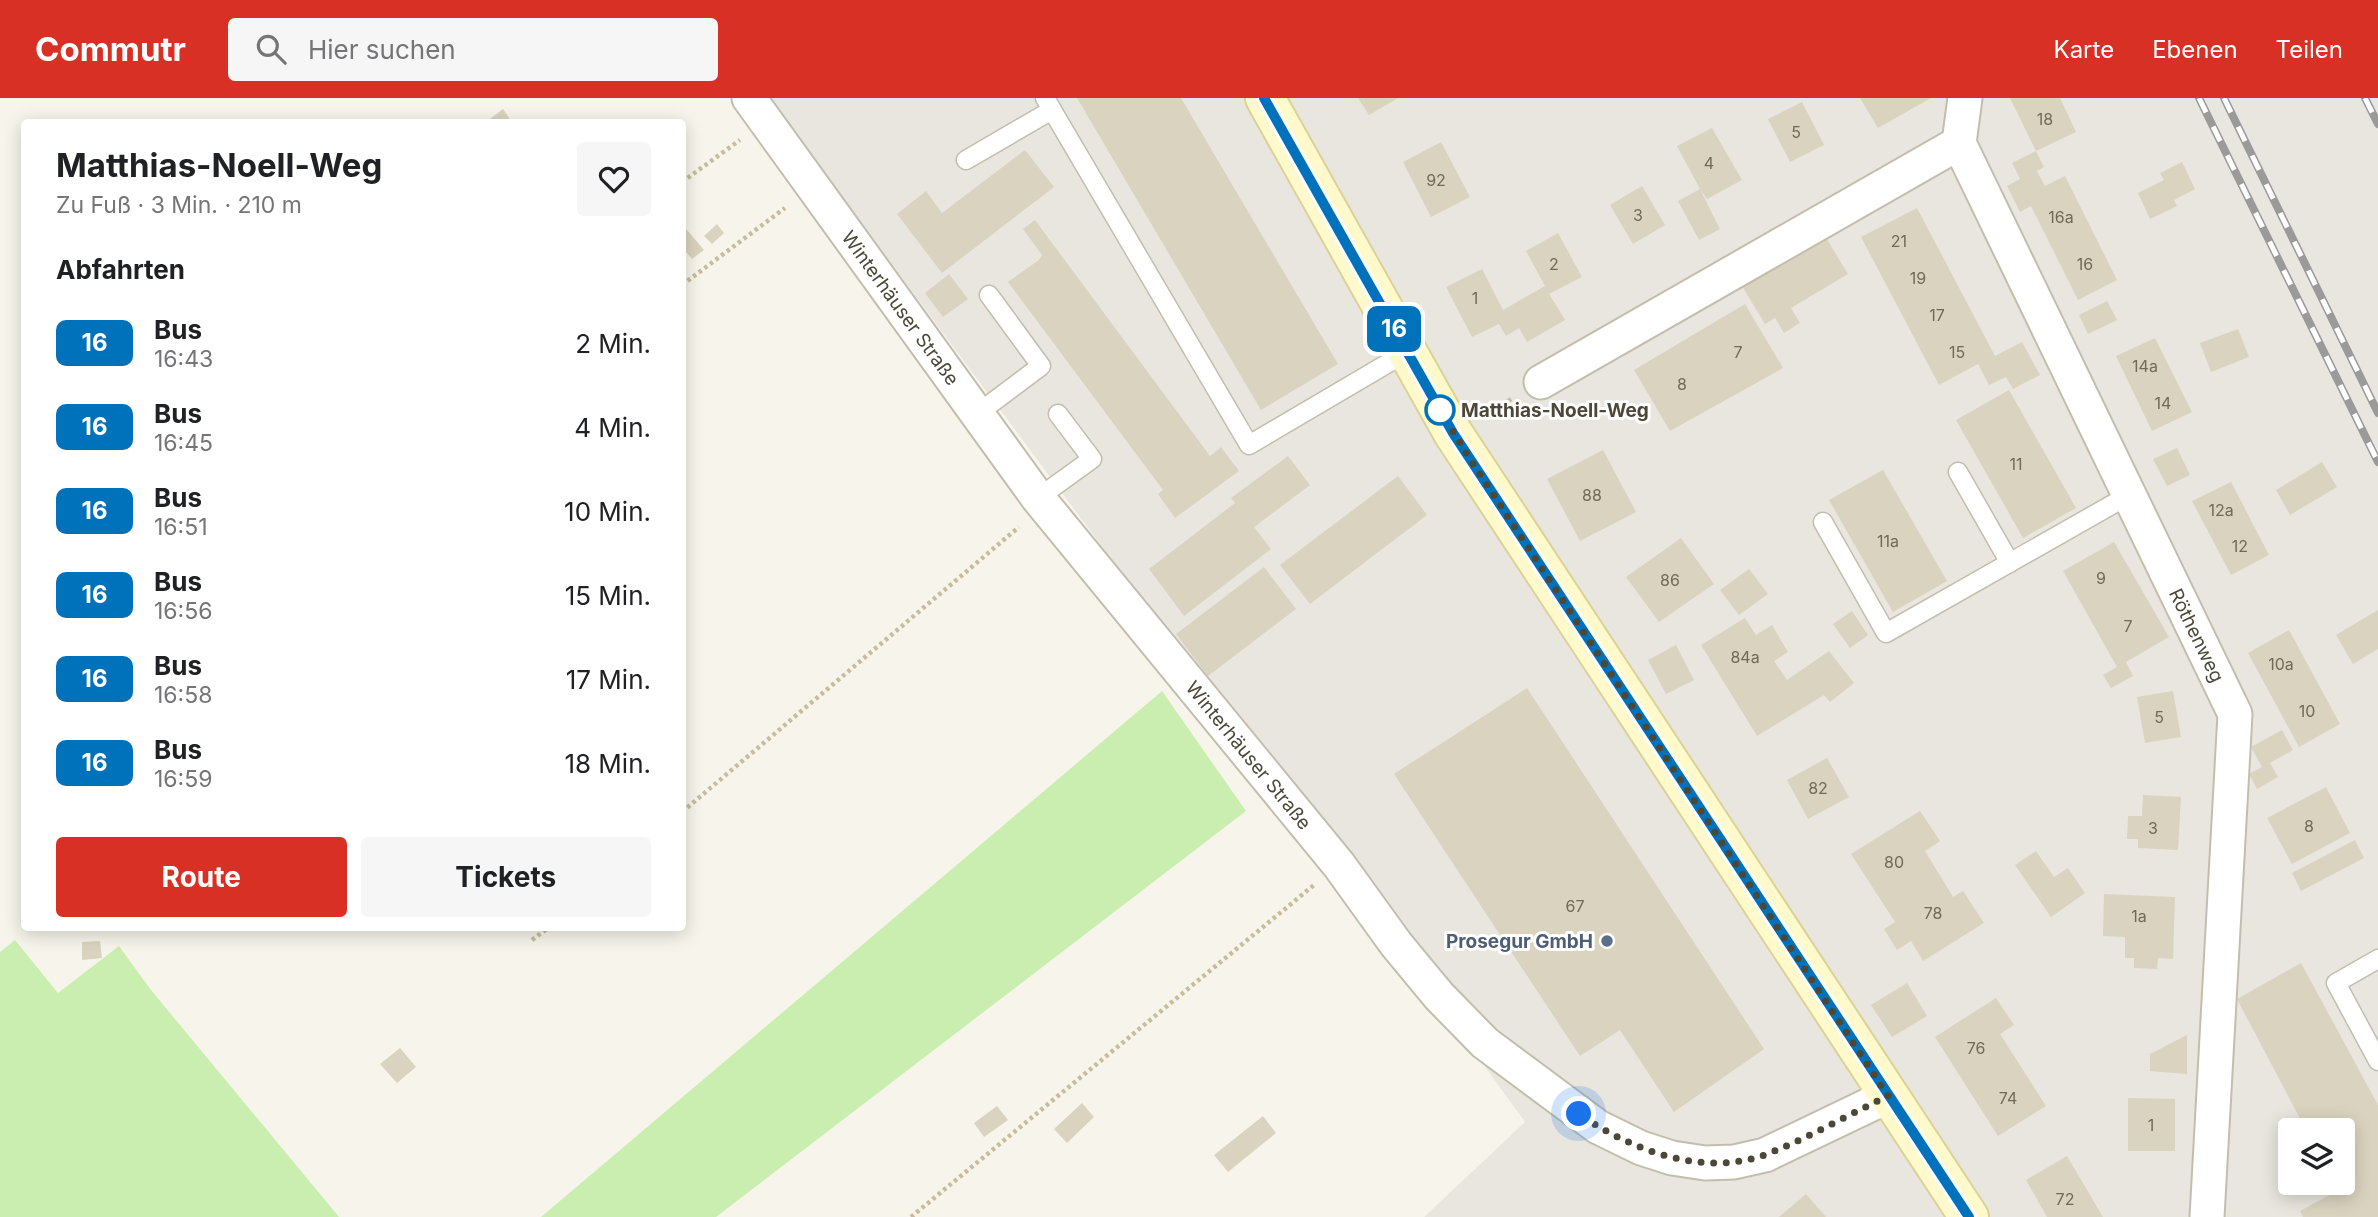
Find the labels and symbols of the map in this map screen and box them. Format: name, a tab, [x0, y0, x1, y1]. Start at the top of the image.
house number: 18	[2037, 109, 2053, 129]
house number: 5	[1791, 122, 1801, 142]
house number: 4	[1704, 153, 1714, 173]
house number: 92	[1426, 170, 1446, 190]
house number: 3	[1633, 205, 1643, 225]
house number: 16a	[2048, 207, 2074, 227]
street label: Winterhäuser Straße	[837, 226, 964, 390]
house number: 21	[1891, 231, 1907, 251]
house number: 2	[1549, 254, 1559, 274]
house number: 16	[2077, 254, 2093, 274]
house number: 19	[1910, 268, 1926, 288]
house number: 1	[1472, 288, 1478, 308]
house number: 17	[1929, 305, 1945, 325]
line badge: 16	[1362, 306, 1426, 352]
house number: 7	[1733, 342, 1743, 362]
house number: 15	[1949, 342, 1965, 362]
house number: 14a	[2132, 356, 2158, 376]
house number: 8	[1677, 374, 1687, 394]
house number: 14	[2155, 393, 2171, 413]
marker: Matthias-Noell-Weg	[1425, 395, 1455, 425]
place label: Matthias-Noell-Weg	[1461, 399, 1649, 422]
house number: 11	[2009, 454, 2023, 474]
house number: 88	[1582, 485, 1602, 505]
house number: 12a	[2208, 500, 2234, 520]
house number: 11a	[1877, 531, 1899, 551]
house number: 12	[2232, 536, 2248, 556]
house number: 9	[2096, 568, 2106, 588]
house number: 86	[1660, 570, 1680, 590]
street label: Röthenweg	[2165, 585, 2229, 686]
house number: 7	[2123, 616, 2133, 636]
house number: 84a	[1730, 647, 1760, 667]
house number: 10a	[2268, 654, 2294, 674]
street label: Winterhäuser Straße	[1181, 676, 1316, 834]
house number: 10	[2299, 701, 2315, 721]
house number: 5	[2154, 707, 2164, 727]
house number: 82	[1808, 778, 1828, 798]
house number: 8	[2304, 816, 2314, 836]
house number: 3	[2148, 818, 2158, 838]
house number: 80	[1884, 852, 1904, 872]
house number: 67	[1566, 896, 1584, 916]
house number: 78	[1924, 903, 1942, 923]
house number: 1a	[2131, 906, 2147, 926]
place label: Prosegur GmbH	[1446, 930, 1593, 953]
marker: Prosegur GmbH	[1599, 933, 1615, 949]
house number: 76	[1967, 1038, 1985, 1058]
house number: 74	[1999, 1088, 2017, 1108]
your location	[1561, 1096, 1596, 1131]
house number: 1	[2148, 1115, 2154, 1135]
house number: 72	[2056, 1189, 2074, 1209]

